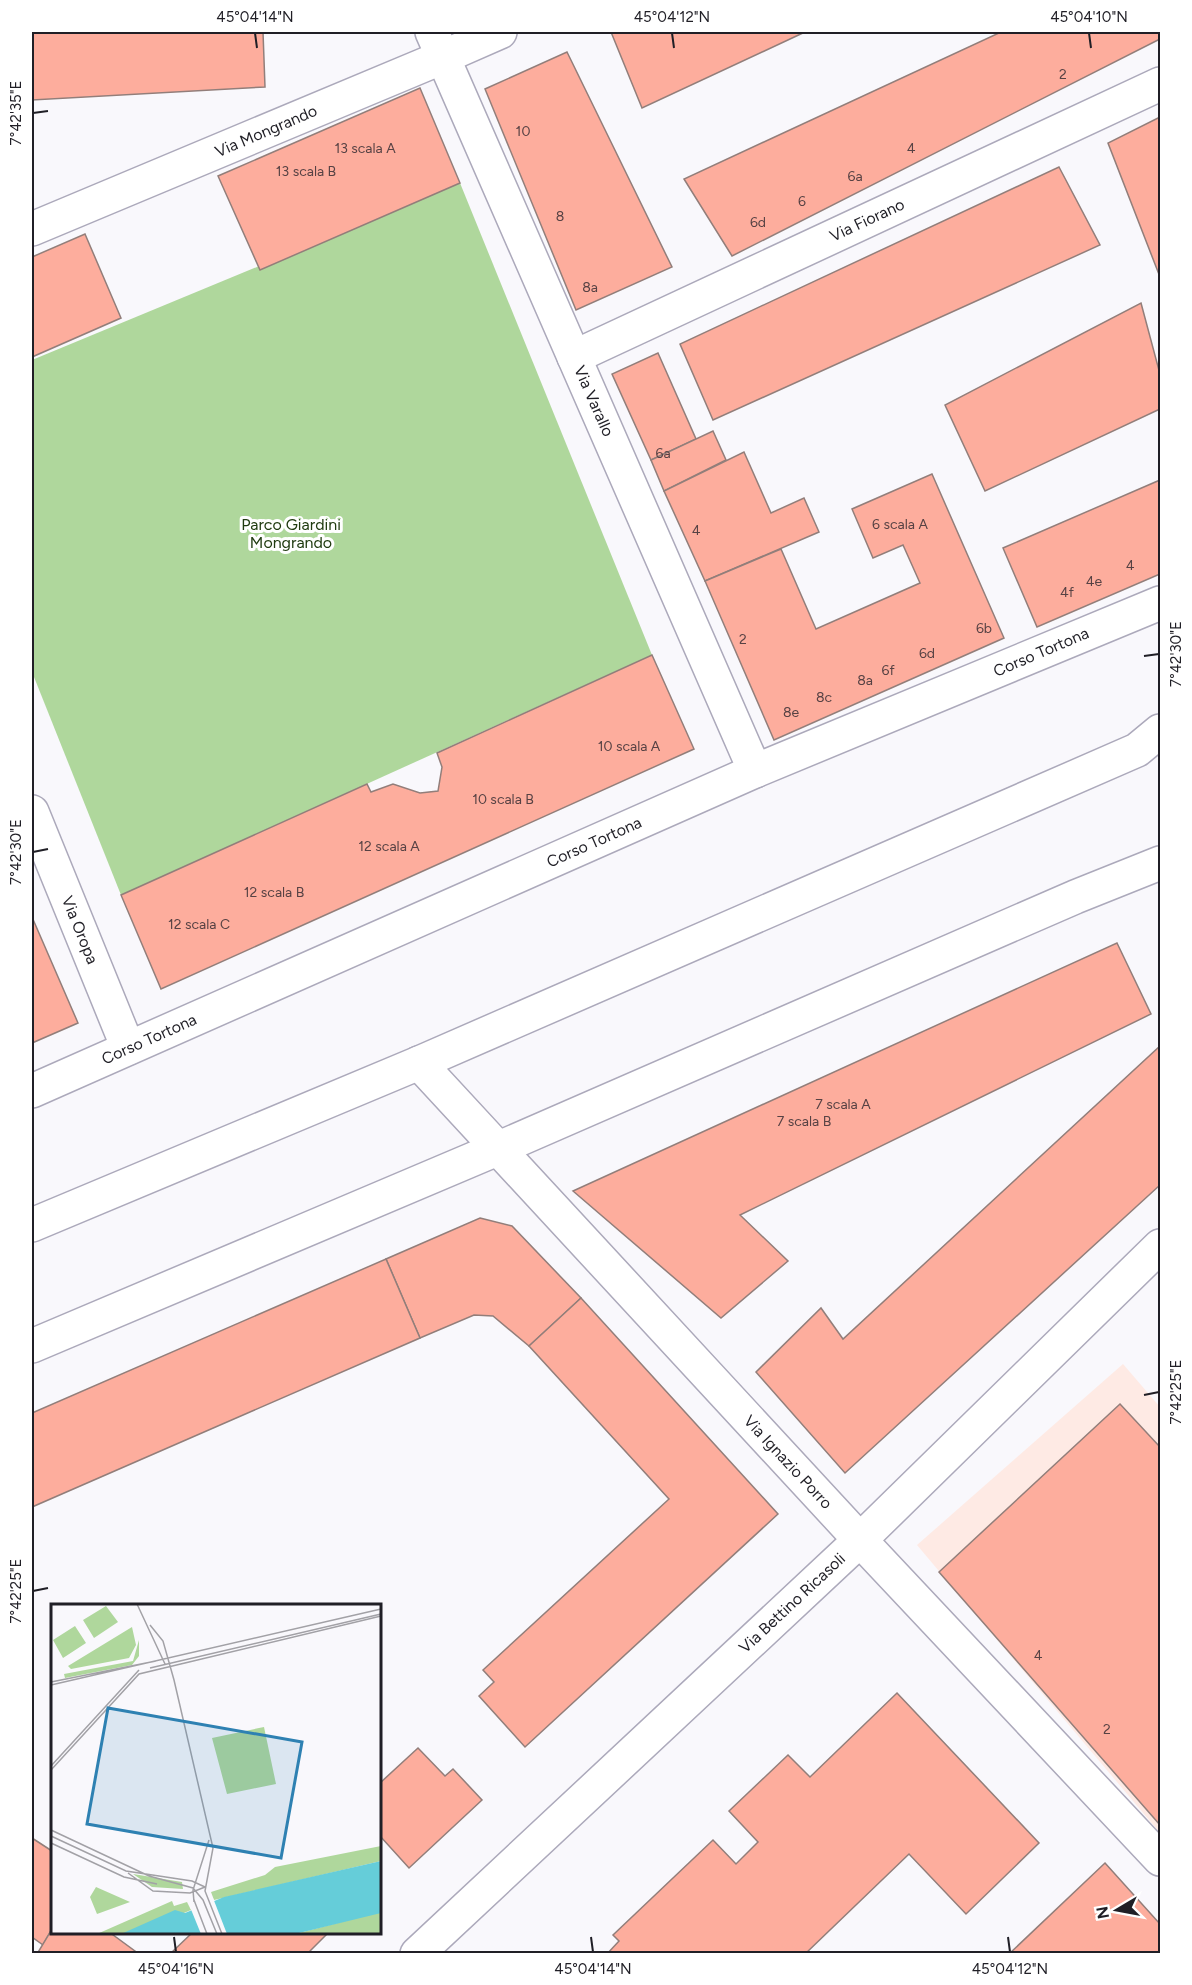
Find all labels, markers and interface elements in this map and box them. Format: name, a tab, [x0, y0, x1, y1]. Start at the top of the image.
text: 45°04'14"N	[216, 8, 294, 26]
text: 45°04'12"N	[634, 8, 710, 26]
text: 45°04'10"N	[1050, 8, 1128, 26]
house number: 2	[1059, 66, 1067, 83]
text: 7°42'35"E	[7, 81, 25, 145]
street label: Via Mongrando	[212, 101, 320, 161]
house number: 10	[516, 123, 530, 140]
house number: 13 scala A	[334, 140, 396, 157]
house number: 4	[907, 140, 916, 157]
house number: 13 scala B	[276, 163, 336, 180]
house number: 6a	[847, 168, 863, 185]
house number: 6	[798, 193, 806, 210]
street label: Via Fiorano	[827, 194, 907, 246]
house number: 8	[556, 208, 564, 225]
house number: 6d	[750, 214, 766, 231]
house number: 8a	[582, 279, 598, 296]
street label: Via Varallo	[570, 363, 618, 439]
house number: 6a	[655, 445, 671, 462]
park label: Parco Giardini Mongrando	[241, 515, 341, 552]
house number: 6 scala A	[872, 516, 928, 533]
house number: 4	[692, 522, 701, 539]
house number: 4	[1126, 557, 1135, 574]
house number: 4e	[1086, 573, 1103, 590]
house number: 4f	[1060, 584, 1075, 601]
house number: 6b	[976, 620, 992, 637]
text: 7°42'30"E	[1167, 621, 1185, 687]
street label: Corso Tortona	[990, 623, 1092, 681]
house number: 2	[739, 631, 747, 648]
house number: 6d	[919, 645, 935, 662]
house number: 6f	[881, 662, 895, 679]
house number: 8a	[857, 672, 873, 689]
house number: 8c	[816, 689, 833, 706]
house number: 8e	[783, 704, 799, 721]
house number: 10 scala A	[598, 738, 661, 755]
house number: 10 scala B	[472, 791, 534, 808]
street label: Corso Tortona	[544, 813, 644, 871]
text: 7°42'30"E	[7, 819, 25, 885]
house number: 12 scala A	[358, 838, 420, 855]
house number: 12 scala B	[244, 884, 304, 901]
street label: Via Oropa	[58, 893, 102, 967]
house number: 12 scala C	[168, 916, 230, 933]
street label: Corso Tortona	[99, 1010, 199, 1068]
house number: 7 scala A	[815, 1096, 871, 1113]
house number: 7 scala B	[777, 1113, 831, 1130]
text: 7°42'25"E	[1167, 1360, 1185, 1424]
street label: Via Ignazio Porro	[740, 1411, 836, 1513]
street label: Via Bettino Ricasoli	[735, 1549, 849, 1657]
text: 7°42'25"E	[7, 1559, 25, 1623]
inset map	[51, 1604, 381, 1934]
house number: 4	[1034, 1647, 1043, 1664]
house number: 2	[1103, 1721, 1111, 1738]
north arrow	[1087, 1880, 1147, 1940]
text: N	[1092, 1905, 1113, 1920]
text: 45°04'16"N	[138, 1960, 214, 1978]
text: 45°04'14"N	[554, 1960, 632, 1978]
text: 45°04'12"N	[972, 1960, 1048, 1978]

